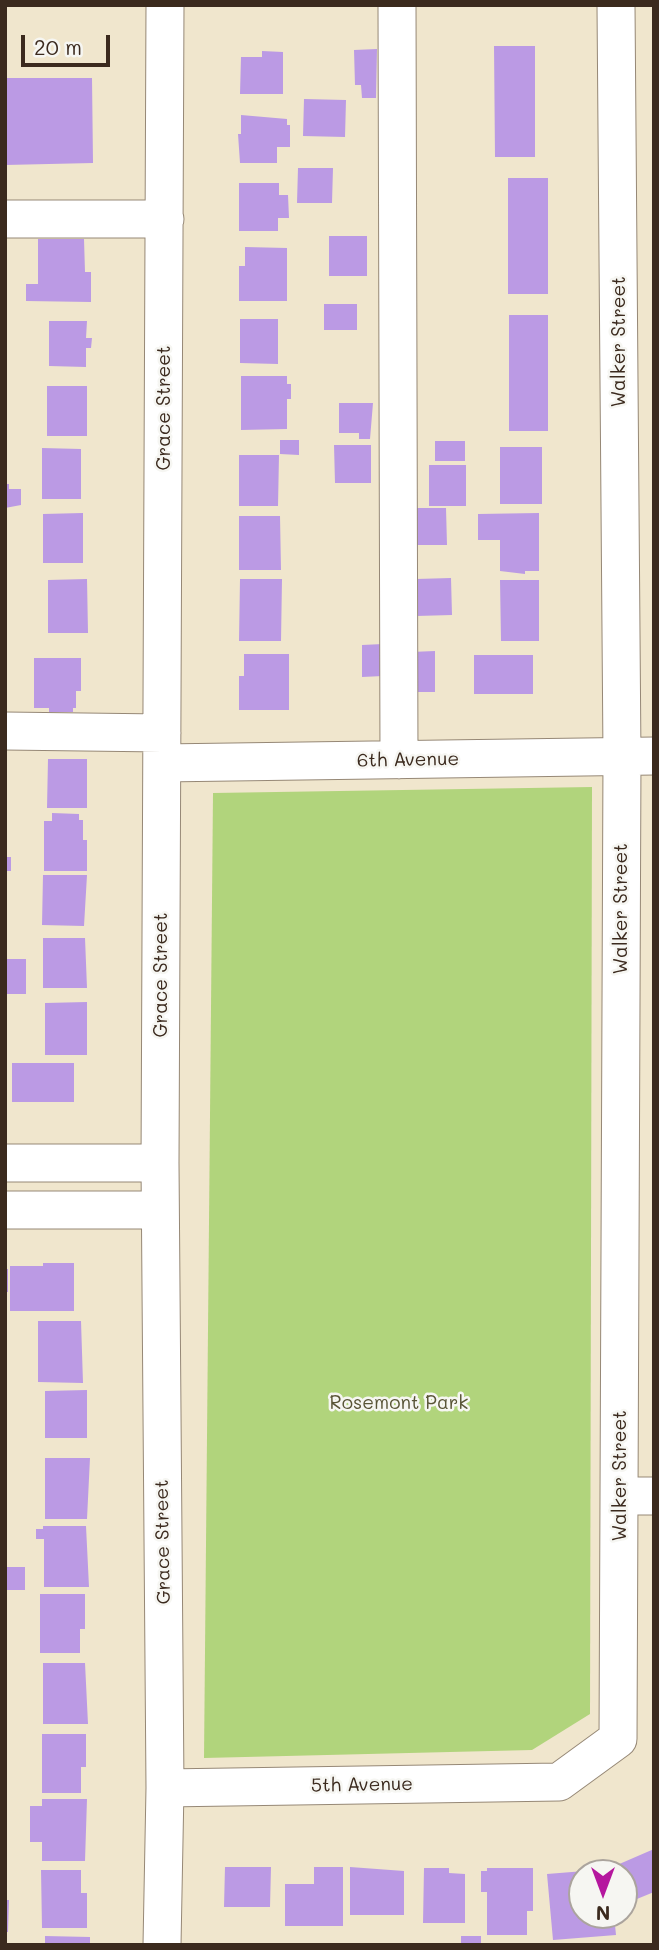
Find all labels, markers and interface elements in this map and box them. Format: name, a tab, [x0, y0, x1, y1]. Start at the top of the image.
scale bar	[24, 21, 114, 65]
text: 20 m	[34, 33, 82, 60]
street label: Walker Street	[608, 276, 630, 408]
street label: Grace Street	[153, 346, 175, 470]
street label: 6th Avenue	[357, 748, 459, 772]
street label: Walker Street	[610, 843, 632, 975]
street label: Grace Street	[150, 913, 172, 1037]
park label: Rosemont Park	[330, 1392, 468, 1414]
street label: Walker Street	[609, 1410, 631, 1542]
street label: Grace Street	[151, 1479, 175, 1605]
street label: 5th Avenue	[311, 1773, 413, 1797]
north arrow	[568, 1859, 638, 1929]
text: N	[596, 1901, 610, 1926]

